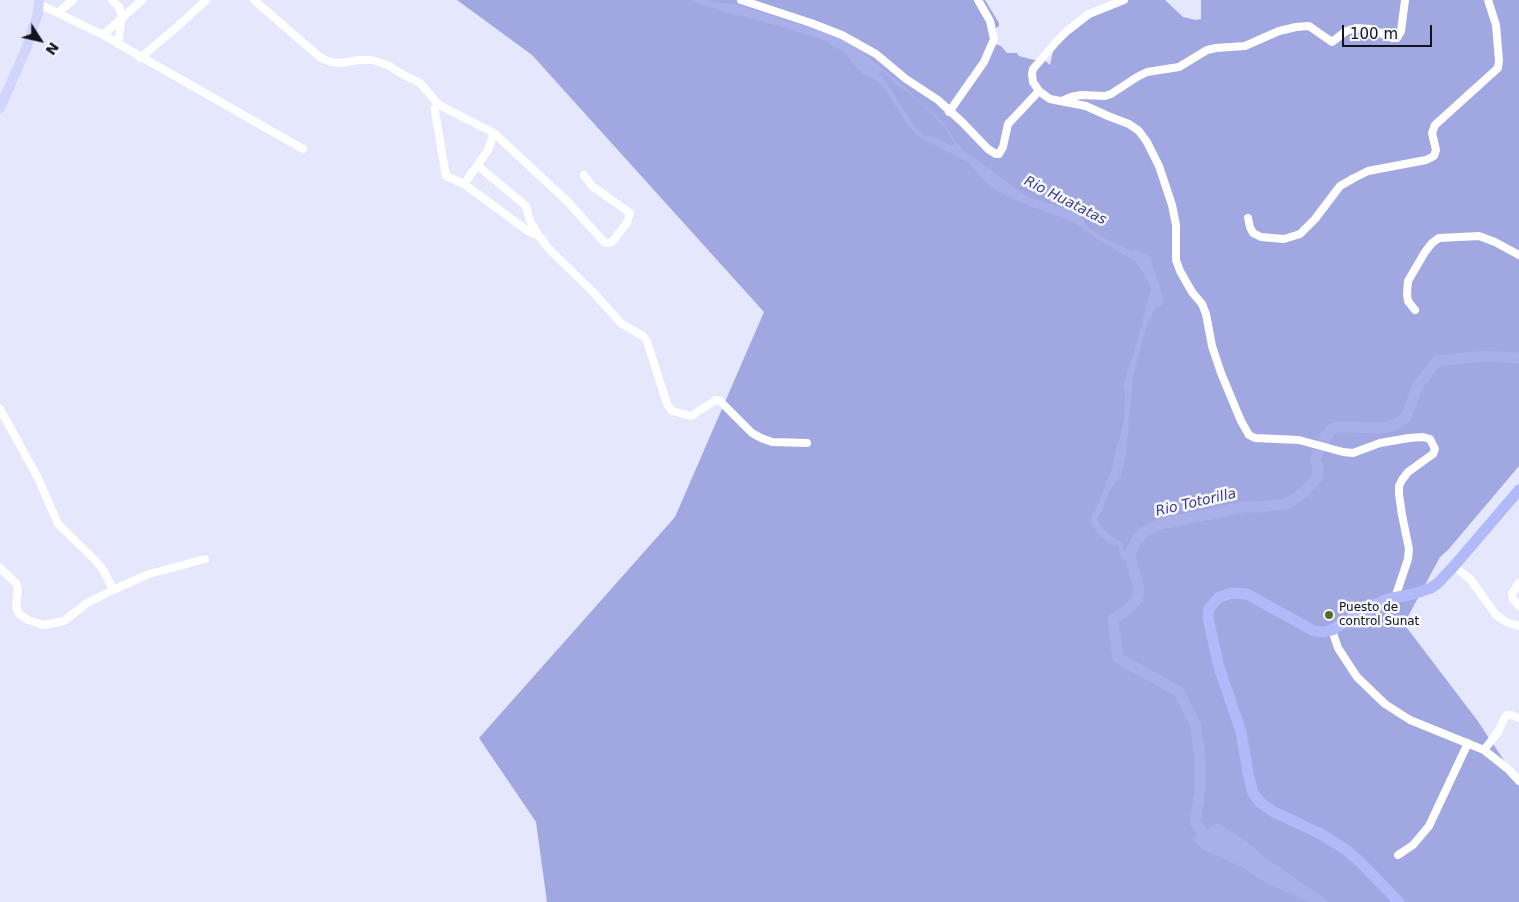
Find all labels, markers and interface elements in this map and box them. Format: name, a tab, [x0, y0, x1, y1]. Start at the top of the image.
north arrow	[15, 15, 65, 65]
scale bar	[1344, 15, 1434, 47]
text: 100 m	[1350, 25, 1398, 43]
text: N	[42, 39, 62, 58]
water label: Rio Huatatas	[1021, 173, 1109, 229]
water label: Rio Totorilla	[1154, 486, 1238, 520]
place label: Puesto de control Sunat	[1339, 601, 1419, 629]
marker: Puesto de control Sunat	[1323, 609, 1335, 621]

